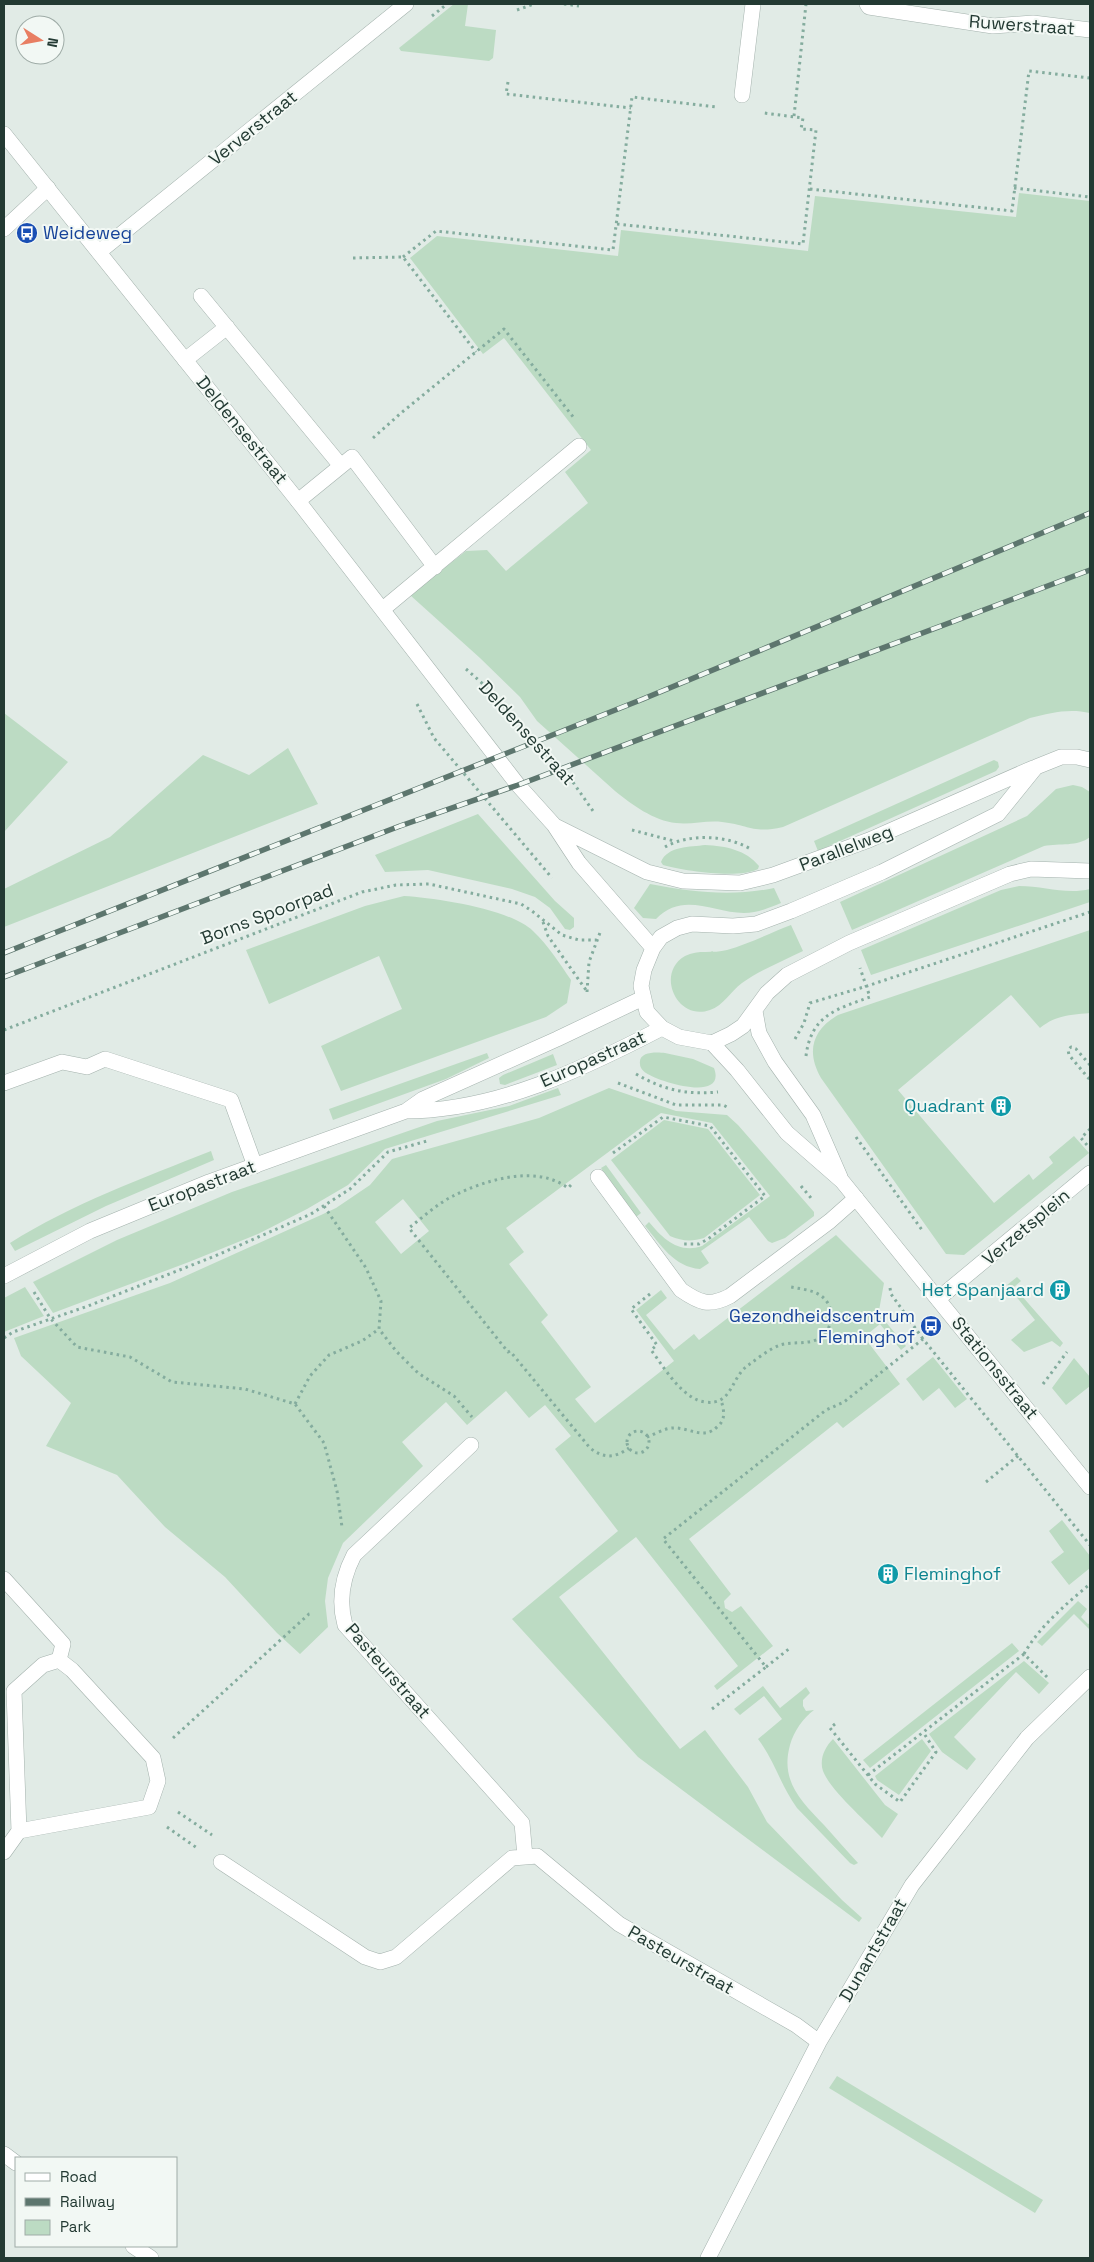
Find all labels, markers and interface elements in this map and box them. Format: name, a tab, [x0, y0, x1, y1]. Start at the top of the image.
street label: Ruwerstraat	[968, 9, 1076, 40]
north arrow	[15, 15, 65, 65]
text: N	[43, 36, 62, 49]
street label: Ververstraat	[204, 85, 301, 170]
bus stop icon: Weideweg	[15, 221, 39, 245]
place label: Weideweg	[43, 221, 132, 244]
street label: Deldensestraat	[192, 371, 293, 489]
street label: Deldensestraat	[474, 676, 580, 790]
street label: Parallelweg	[796, 819, 896, 876]
street label: Borns Spoorpad	[197, 878, 336, 949]
street label: Europastraat	[536, 1025, 649, 1092]
place label: Quadrant	[904, 1094, 985, 1117]
building icon: Quadrant	[989, 1094, 1013, 1118]
street label: Europastraat	[145, 1155, 259, 1217]
street label: Verzetsplein	[977, 1183, 1074, 1270]
place label: Het Spanjaard	[922, 1278, 1044, 1301]
building icon: Het Spanjaard	[1048, 1278, 1072, 1302]
place label: Gezondheidscentrum Fleminghof	[729, 1304, 915, 1348]
street label: Stationsstraat	[947, 1312, 1044, 1424]
bus stop icon: Gezondheidscentrum Fleminghof	[919, 1314, 943, 1338]
building icon: Fleminghof	[876, 1562, 900, 1586]
place label: Fleminghof	[904, 1562, 1001, 1585]
street label: Pasteurstraat	[341, 1618, 436, 1723]
street label: Dunantstraat	[834, 1894, 911, 2006]
street label: Pasteurstraat	[624, 1920, 738, 1999]
legend	[15, 2157, 178, 2247]
text: Road	[60, 2167, 97, 2186]
text: Railway	[60, 2192, 115, 2211]
text: Park	[60, 2217, 91, 2236]

